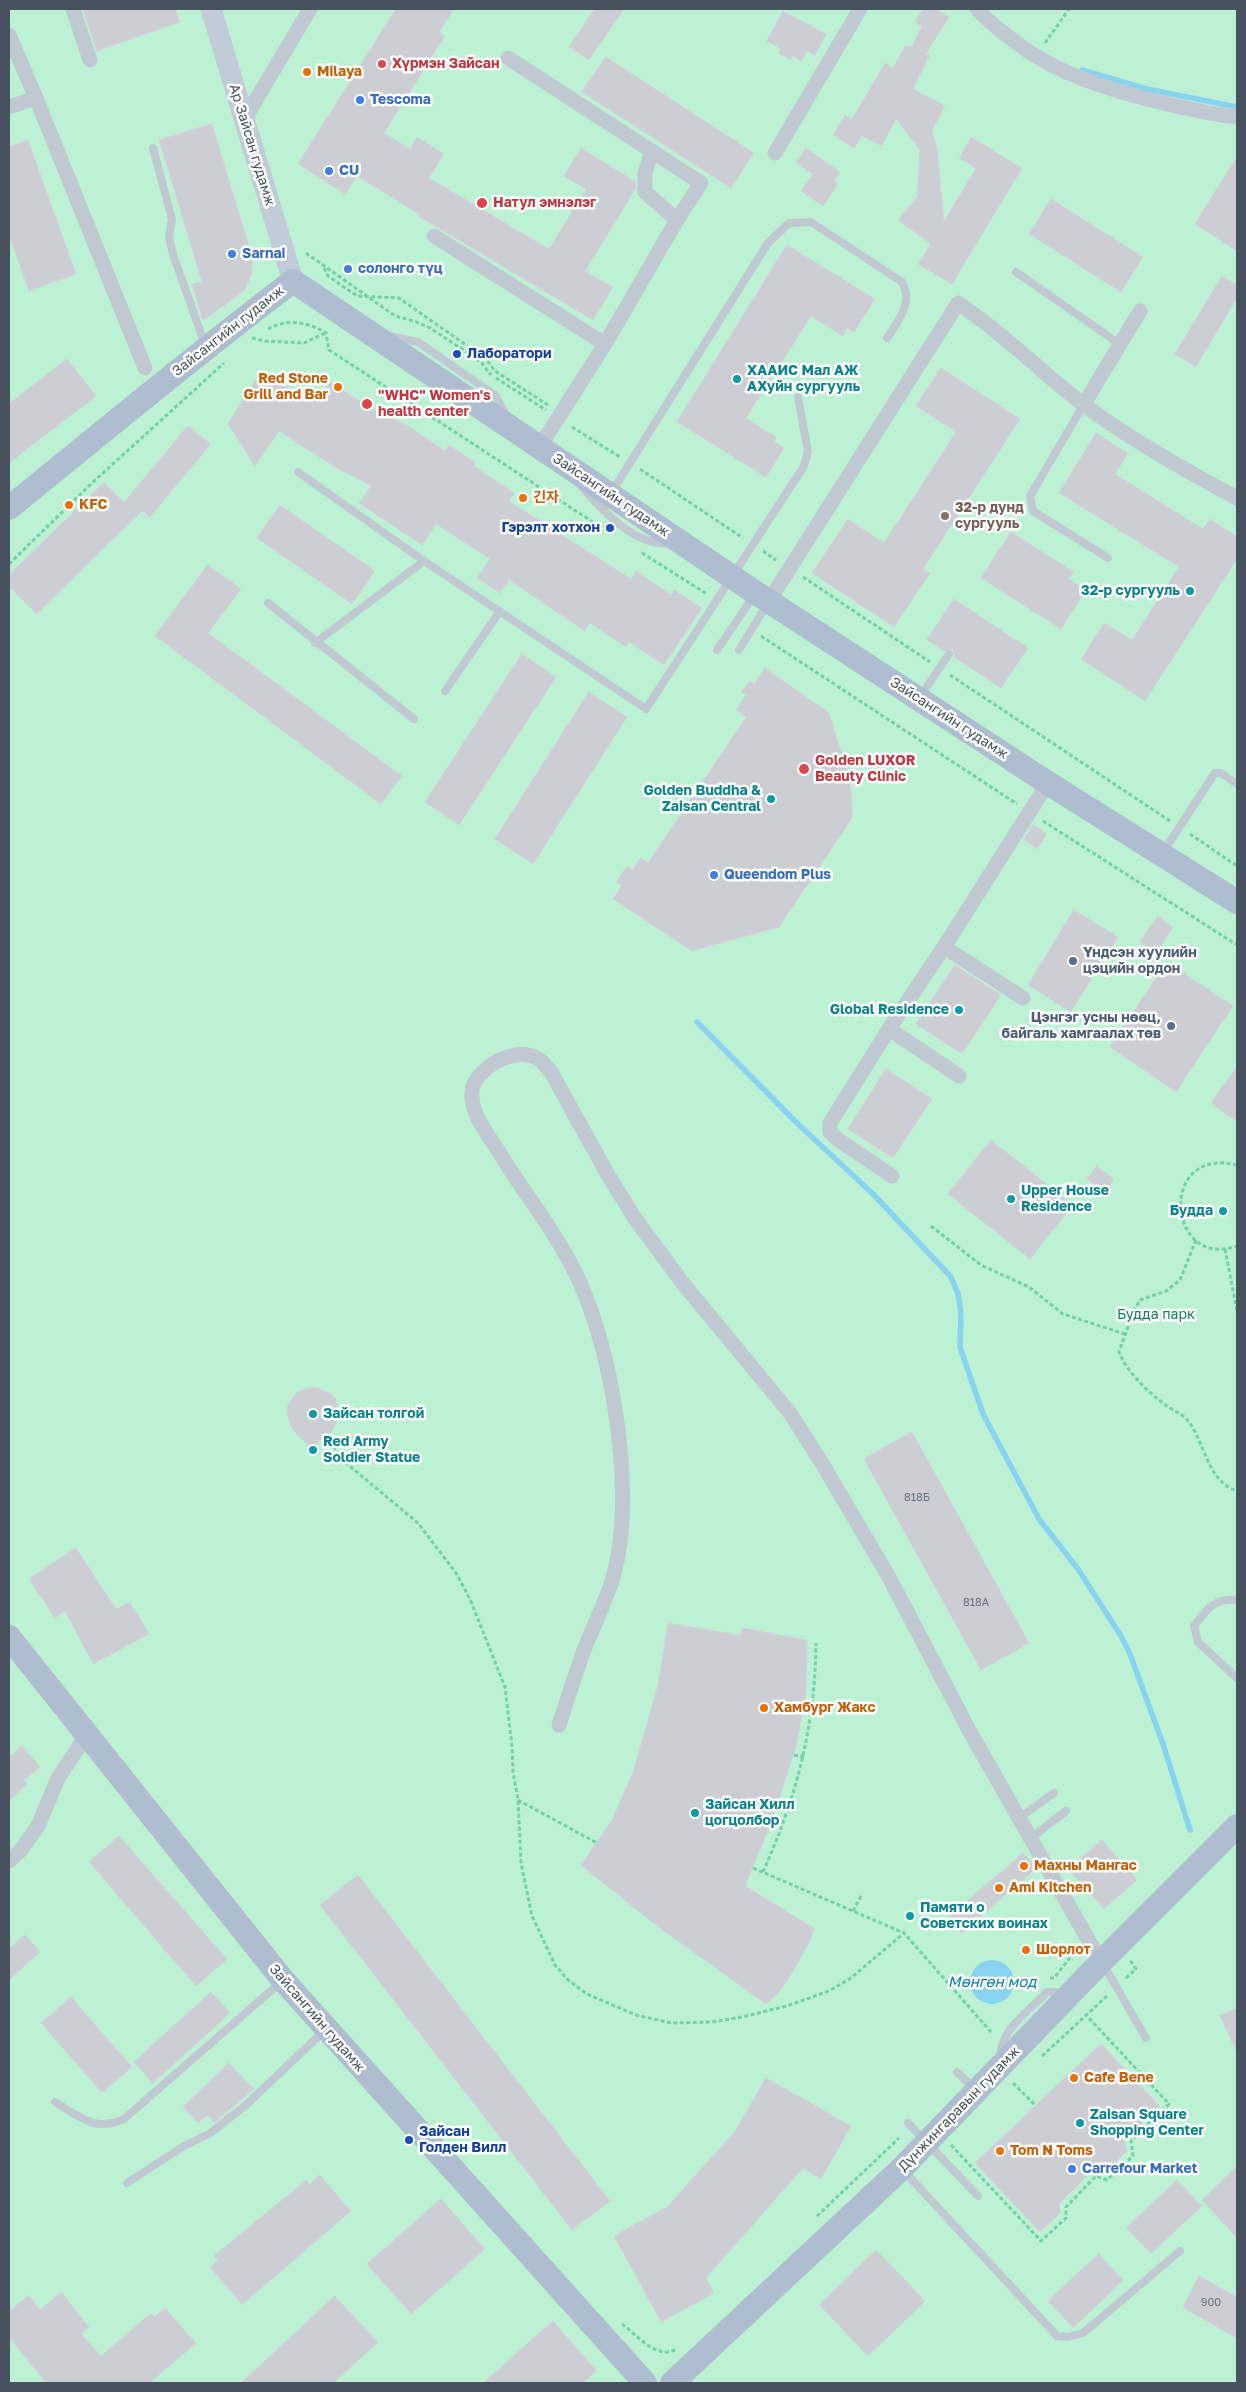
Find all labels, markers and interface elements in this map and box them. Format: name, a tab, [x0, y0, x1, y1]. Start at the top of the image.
place label: Хүрмэн Зайсан	[392, 56, 499, 72]
marker: Хүрмэн Зайсан	[376, 58, 388, 70]
place label: Milaya	[317, 64, 362, 80]
marker: Milaya	[301, 66, 313, 78]
street label: Ар Зайсан гудамж	[225, 82, 279, 208]
place label: Tescoma	[370, 92, 431, 108]
marker: Tescoma	[354, 94, 366, 106]
place label: CU	[339, 163, 359, 179]
marker: CU	[323, 165, 335, 177]
place label: Натул эмнэлэг	[493, 195, 597, 211]
marker: Натул эмнэлэг	[475, 196, 489, 210]
place label: Sarnai	[242, 246, 285, 262]
marker: Sarnai	[226, 248, 238, 260]
place label: солонго түц	[358, 261, 443, 277]
marker: солонго түц	[342, 263, 354, 275]
street label: Зайсангийн гудамж	[169, 282, 287, 380]
place label: Лаборатори	[467, 346, 551, 362]
marker: Лаборатори	[451, 348, 463, 360]
place label: ХААИС Мал АЖ АХуйн сургууль	[747, 363, 860, 396]
place label: Red Stone Grill and Bar	[243, 371, 328, 404]
marker: ХААИС Мал АЖ АХуйн сургууль	[731, 373, 743, 385]
marker: Red Stone Grill and Bar	[332, 381, 344, 393]
place label: "WHC" Women's health center	[378, 388, 491, 421]
marker: "WHC" Women's health center	[360, 397, 374, 411]
street label: Зайсангийн гудамж	[550, 450, 672, 540]
place label: 긴자	[533, 490, 559, 506]
marker: 긴자	[517, 492, 529, 504]
place label: KFC	[79, 497, 107, 513]
marker: KFC	[63, 499, 75, 511]
place label: 32-р дунд сургууль	[955, 500, 1024, 532]
marker: 32-р дунд сургууль	[939, 510, 951, 522]
place label: Гэрэлт хотхон	[501, 520, 600, 536]
marker: Гэрэлт хотхон	[604, 522, 616, 534]
place label: 32-р сургууль	[1081, 583, 1180, 599]
marker: 32-р сургууль	[1184, 585, 1196, 597]
street label: Зайсангийн гудамж	[887, 674, 1011, 762]
place label: Golden LUXOR Beauty Clinic	[815, 753, 916, 786]
marker: Golden LUXOR Beauty Clinic	[797, 762, 811, 776]
place label: Golden Buddha & Zaisan Central	[643, 783, 761, 816]
marker: Golden Buddha & Zaisan Central	[765, 793, 777, 805]
place label: Queendom Plus	[724, 867, 831, 883]
marker: Queendom Plus	[708, 869, 720, 881]
place label: Үндсэн хуулийн цэцийн ордон	[1083, 945, 1197, 978]
marker: Үндсэн хуулийн цэцийн ордон	[1067, 955, 1079, 967]
place label: Global Residence	[830, 1002, 949, 1018]
marker: Global Residence	[953, 1004, 965, 1016]
place label: Цэнгэг усны нөөц, байгаль хамгаалах төв	[1002, 1010, 1161, 1042]
marker: Цэнгэг усны нөөц, байгаль хамгаалах төв	[1165, 1020, 1177, 1032]
place label: Upper House Residence	[1021, 1183, 1109, 1216]
marker: Upper House Residence	[1005, 1193, 1017, 1205]
place label: Будда	[1170, 1203, 1213, 1219]
marker: Будда	[1217, 1205, 1229, 1217]
park label: Будда парк	[1117, 1307, 1195, 1323]
place label: Зайсан толгой	[323, 1406, 424, 1422]
marker: Зайсан толгой	[307, 1408, 319, 1420]
place label: Red Army Soldier Statue	[323, 1434, 420, 1466]
marker: Red Army Soldier Statue	[307, 1444, 319, 1456]
house number: 818Б	[904, 1491, 930, 1505]
house number: 818А	[963, 1596, 989, 1610]
place label: Хамбург Жакс	[774, 1700, 875, 1716]
marker: Хамбург Жакс	[758, 1702, 770, 1714]
place label: Зайсан Хилл цогцолбор	[705, 1797, 795, 1830]
marker: Зайсан Хилл цогцолбор	[689, 1807, 701, 1819]
place label: Махны Мангас	[1034, 1858, 1137, 1874]
marker: Махны Мангас	[1018, 1860, 1030, 1872]
place label: Ami Kitchen	[1009, 1880, 1091, 1896]
marker: Ami Kitchen	[993, 1882, 1005, 1894]
place label: Памяти о Советских воинах	[920, 1900, 1048, 1932]
marker: Памяти о Советских воинах	[904, 1910, 916, 1922]
place label: Шорлот	[1036, 1942, 1091, 1958]
marker: Шорлот	[1020, 1944, 1032, 1956]
street label: Зайсангийн гудамж	[266, 1961, 368, 2075]
water label: Мөнгөн мод	[948, 1973, 1036, 1991]
street label: Дүнжингаравын гудамж	[895, 2043, 1023, 2175]
place label: Cafe Bene	[1084, 2070, 1154, 2086]
marker: Cafe Bene	[1068, 2072, 1080, 2084]
place label: Zaisan Square Shopping Center	[1090, 2107, 1204, 2140]
marker: Zaisan Square Shopping Center	[1074, 2117, 1086, 2129]
place label: Зайсан Голден Вилл	[419, 2124, 506, 2156]
marker: Зайсан Голден Вилл	[403, 2134, 415, 2146]
place label: Tom N Toms	[1010, 2143, 1093, 2159]
marker: Tom N Toms	[994, 2145, 1006, 2157]
place label: Carrefour Market	[1082, 2161, 1197, 2177]
marker: Carrefour Market	[1066, 2163, 1078, 2175]
house number: 900	[1201, 2296, 1221, 2310]

